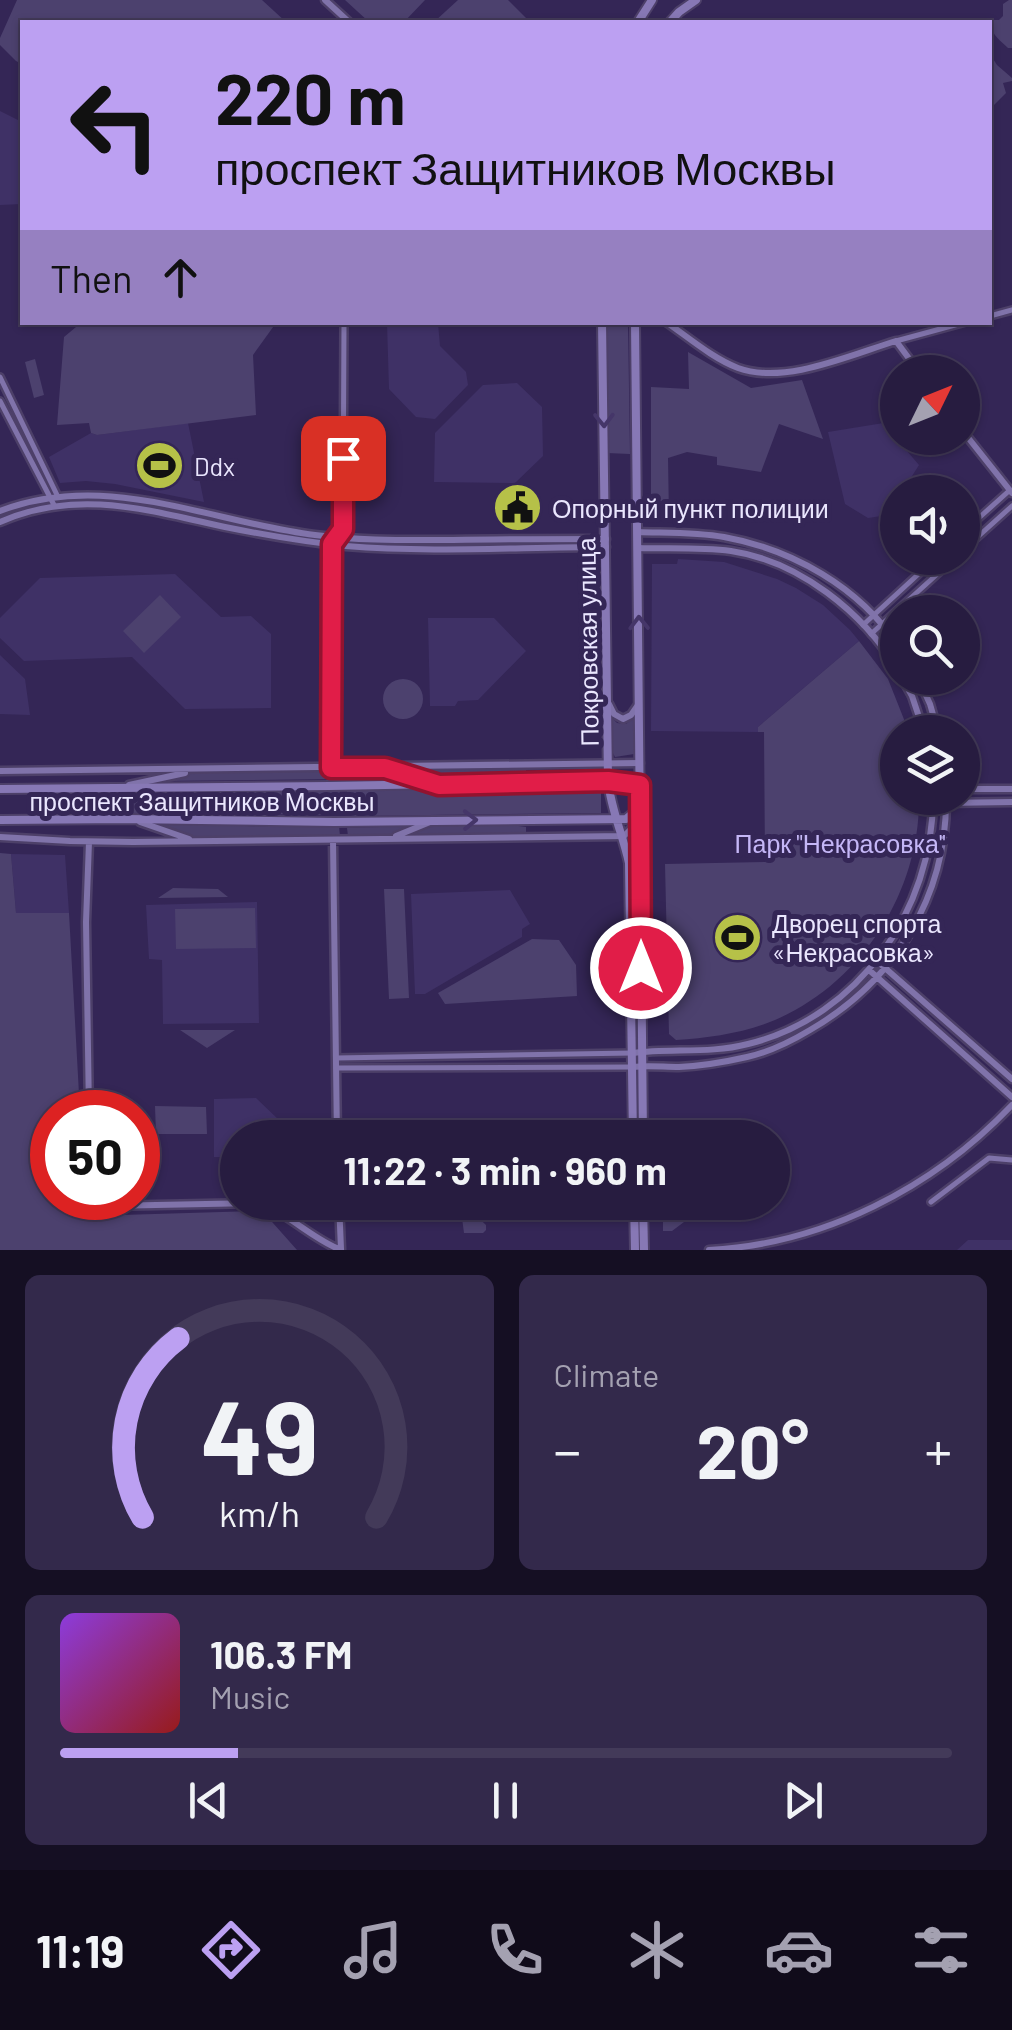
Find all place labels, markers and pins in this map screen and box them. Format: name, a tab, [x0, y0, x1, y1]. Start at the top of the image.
pin	[301, 416, 386, 501]
sports icon: Ddx	[133, 440, 185, 492]
place label: Ddx	[194, 451, 235, 481]
public building icon: Опорный пункт полиции	[491, 482, 543, 534]
place label: Опорный пункт полиции	[552, 493, 829, 523]
place label: Дворец спорта «Некрасовка»	[772, 908, 941, 967]
sports icon: Дворец спорта «Некрасовка»	[711, 911, 763, 963]

